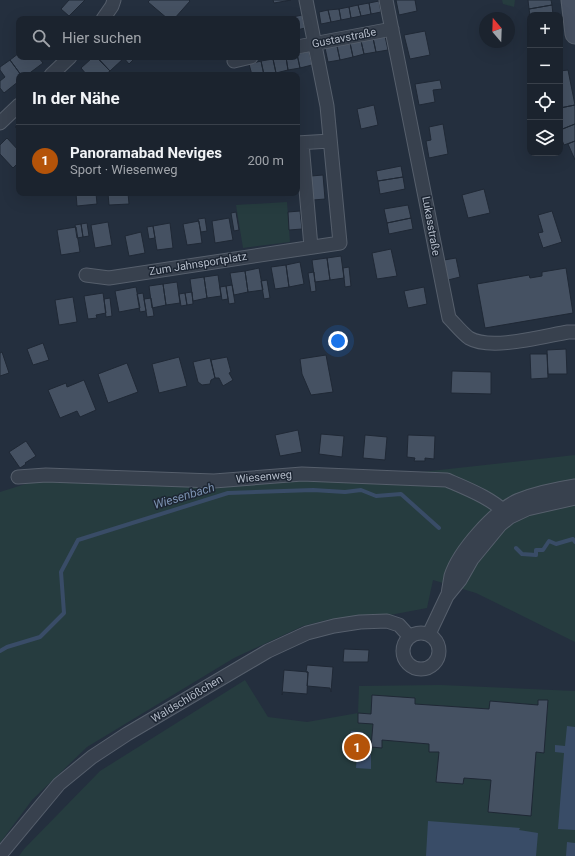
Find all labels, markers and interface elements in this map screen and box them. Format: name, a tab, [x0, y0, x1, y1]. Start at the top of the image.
north arrow	[479, 12, 515, 48]
map controls	[527, 12, 563, 156]
button: +	[527, 12, 563, 48]
search box	[16, 16, 300, 60]
street label: Gustavstraße	[311, 25, 377, 51]
icon: search	[30, 27, 52, 49]
text: Hier suchen	[62, 29, 141, 47]
button: −	[527, 48, 563, 84]
button: locate	[527, 84, 563, 120]
text: In der Nähe	[32, 88, 120, 108]
button: layers	[527, 120, 563, 156]
text: Panoramabad Neviges	[70, 144, 222, 162]
text: 1	[41, 153, 49, 168]
text: 200 m	[247, 153, 284, 168]
text: Sport · Wiesenweg	[70, 162, 178, 177]
street label: Lukasstraße	[419, 195, 443, 257]
street label: Zum Jahnsportplatz	[148, 250, 248, 278]
your location	[328, 331, 348, 351]
street label: Wiesenweg	[235, 468, 293, 486]
water label: Wiesenbach	[152, 480, 216, 512]
street label: Waldschlößchen	[149, 673, 225, 725]
pin: 1	[344, 732, 370, 762]

